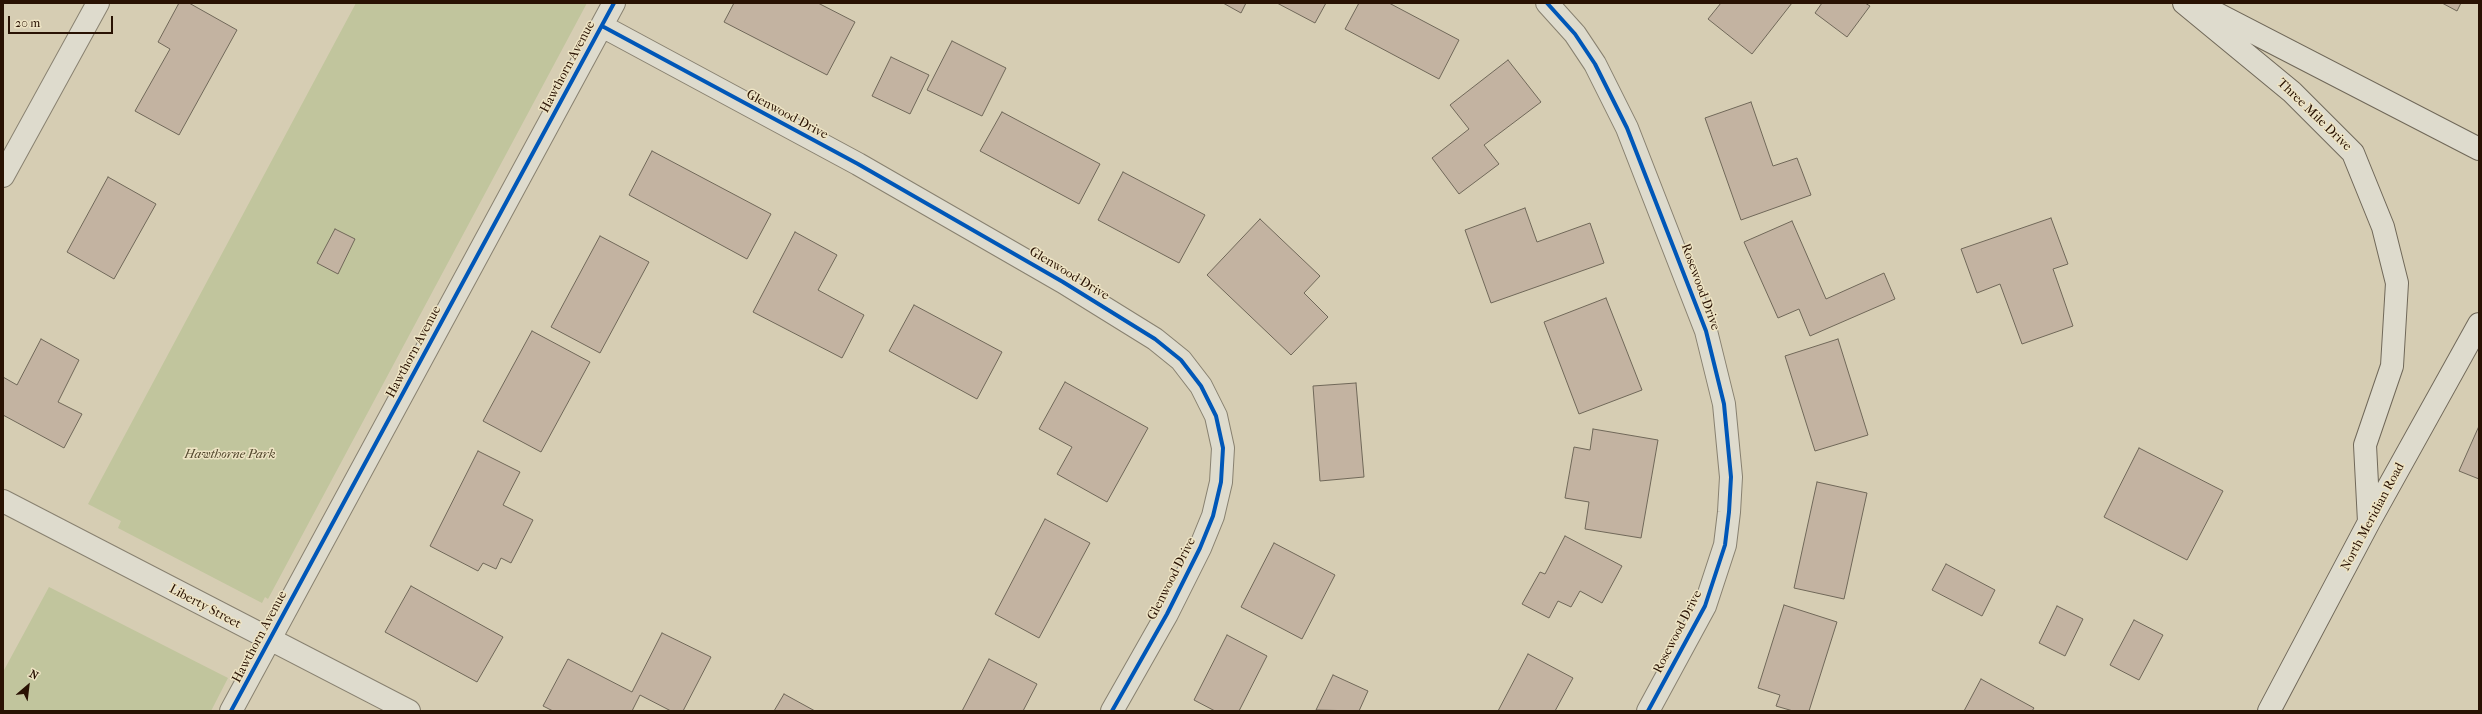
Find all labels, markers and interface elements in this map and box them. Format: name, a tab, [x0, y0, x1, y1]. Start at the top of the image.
scale bar	[10, 8, 115, 34]
text: 20 m	[15, 16, 40, 30]
street label: Hawthorn Avenue	[537, 18, 599, 116]
street label: Three Mile Drive	[2273, 75, 2355, 155]
street label: Glenwood Drive	[743, 87, 831, 143]
street label: Rosewood Drive	[1677, 241, 1723, 333]
street label: Glenwood Drive	[1026, 244, 1112, 304]
street label: Hawthorn Avenue	[383, 303, 445, 401]
park label: Hawthorne Park	[185, 447, 275, 463]
street label: North Meridian Road	[2338, 460, 2408, 574]
street label: Glenwood Drive	[1144, 535, 1200, 623]
street label: Liberty Street	[166, 582, 244, 632]
street label: Hawthorn Avenue	[229, 588, 291, 686]
street label: Rosewood Drive	[1650, 588, 1706, 676]
north arrow	[8, 666, 48, 706]
text: N	[27, 667, 41, 683]

